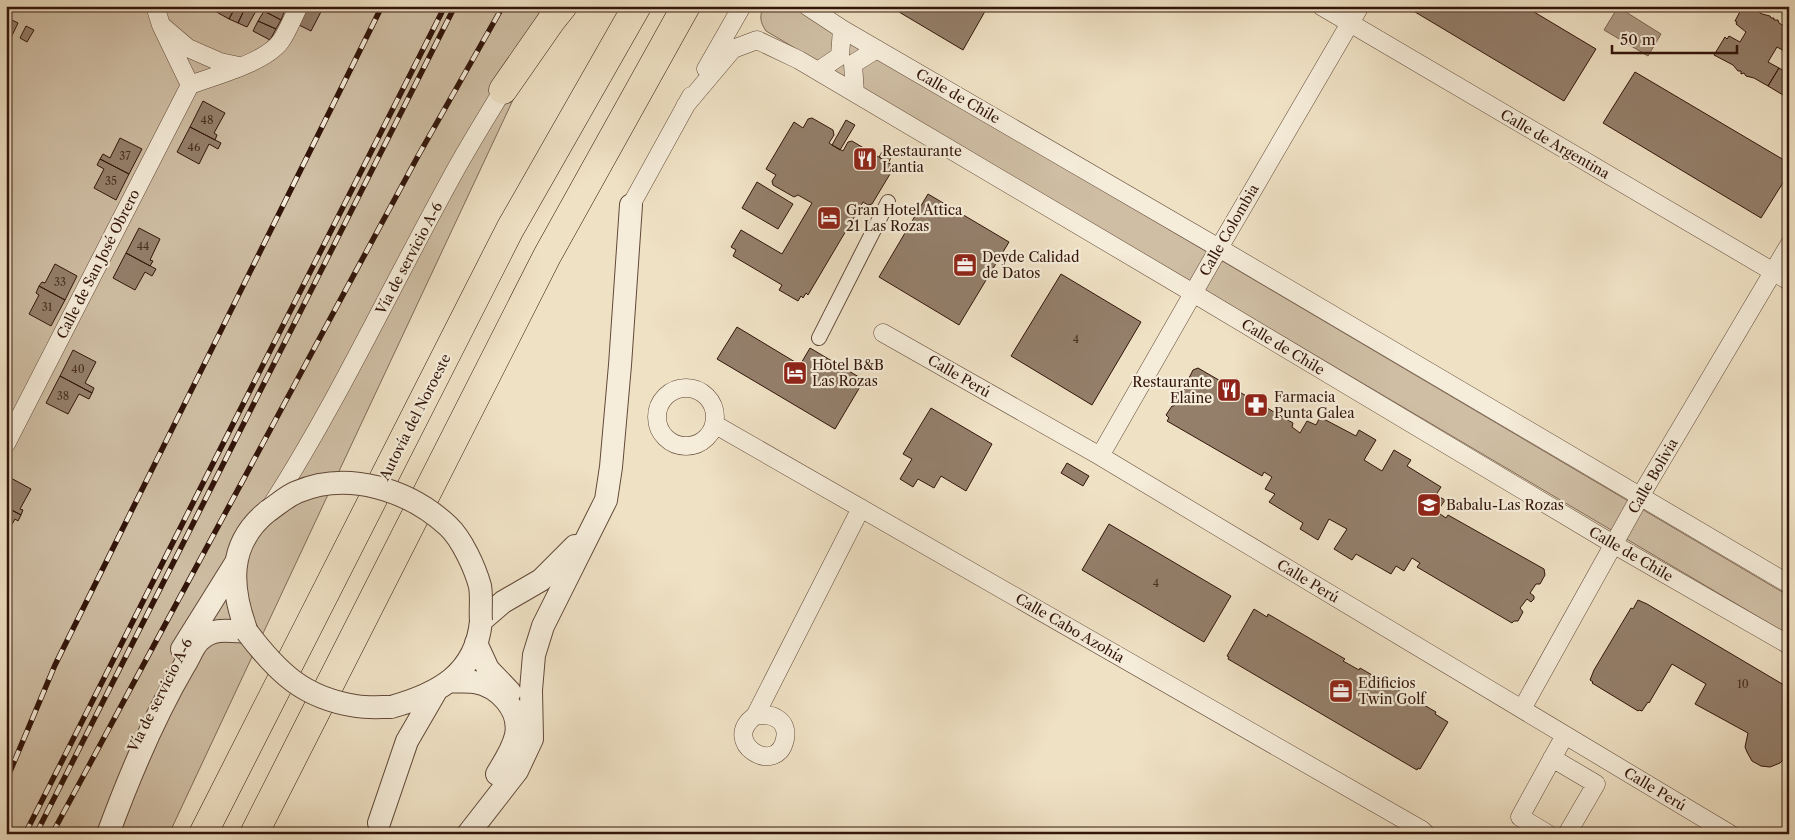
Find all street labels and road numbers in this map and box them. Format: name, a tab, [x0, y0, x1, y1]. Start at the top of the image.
street label: Calle de Chile	[913, 65, 1003, 127]
street label: Calle de Argentina	[1497, 105, 1613, 183]
street label: Calle Colombia	[1195, 180, 1263, 279]
street label: Calle de San José Obrero	[52, 186, 144, 342]
street label: Vía de servicio A-6	[371, 199, 446, 318]
street label: Calle de Chile	[1238, 315, 1328, 379]
street label: Autovía del Noroeste	[375, 351, 455, 484]
street label: Calle Perú	[925, 351, 994, 401]
street label: Calle Bolivia	[1624, 435, 1682, 517]
street label: Calle de Chile	[1586, 523, 1676, 585]
street label: Calle Perú	[1274, 555, 1343, 607]
street label: Calle Cabo Azohía	[1012, 589, 1128, 667]
street label: Vía de servicio A-6	[123, 635, 196, 756]
street label: Calle Perú	[1621, 763, 1690, 815]

